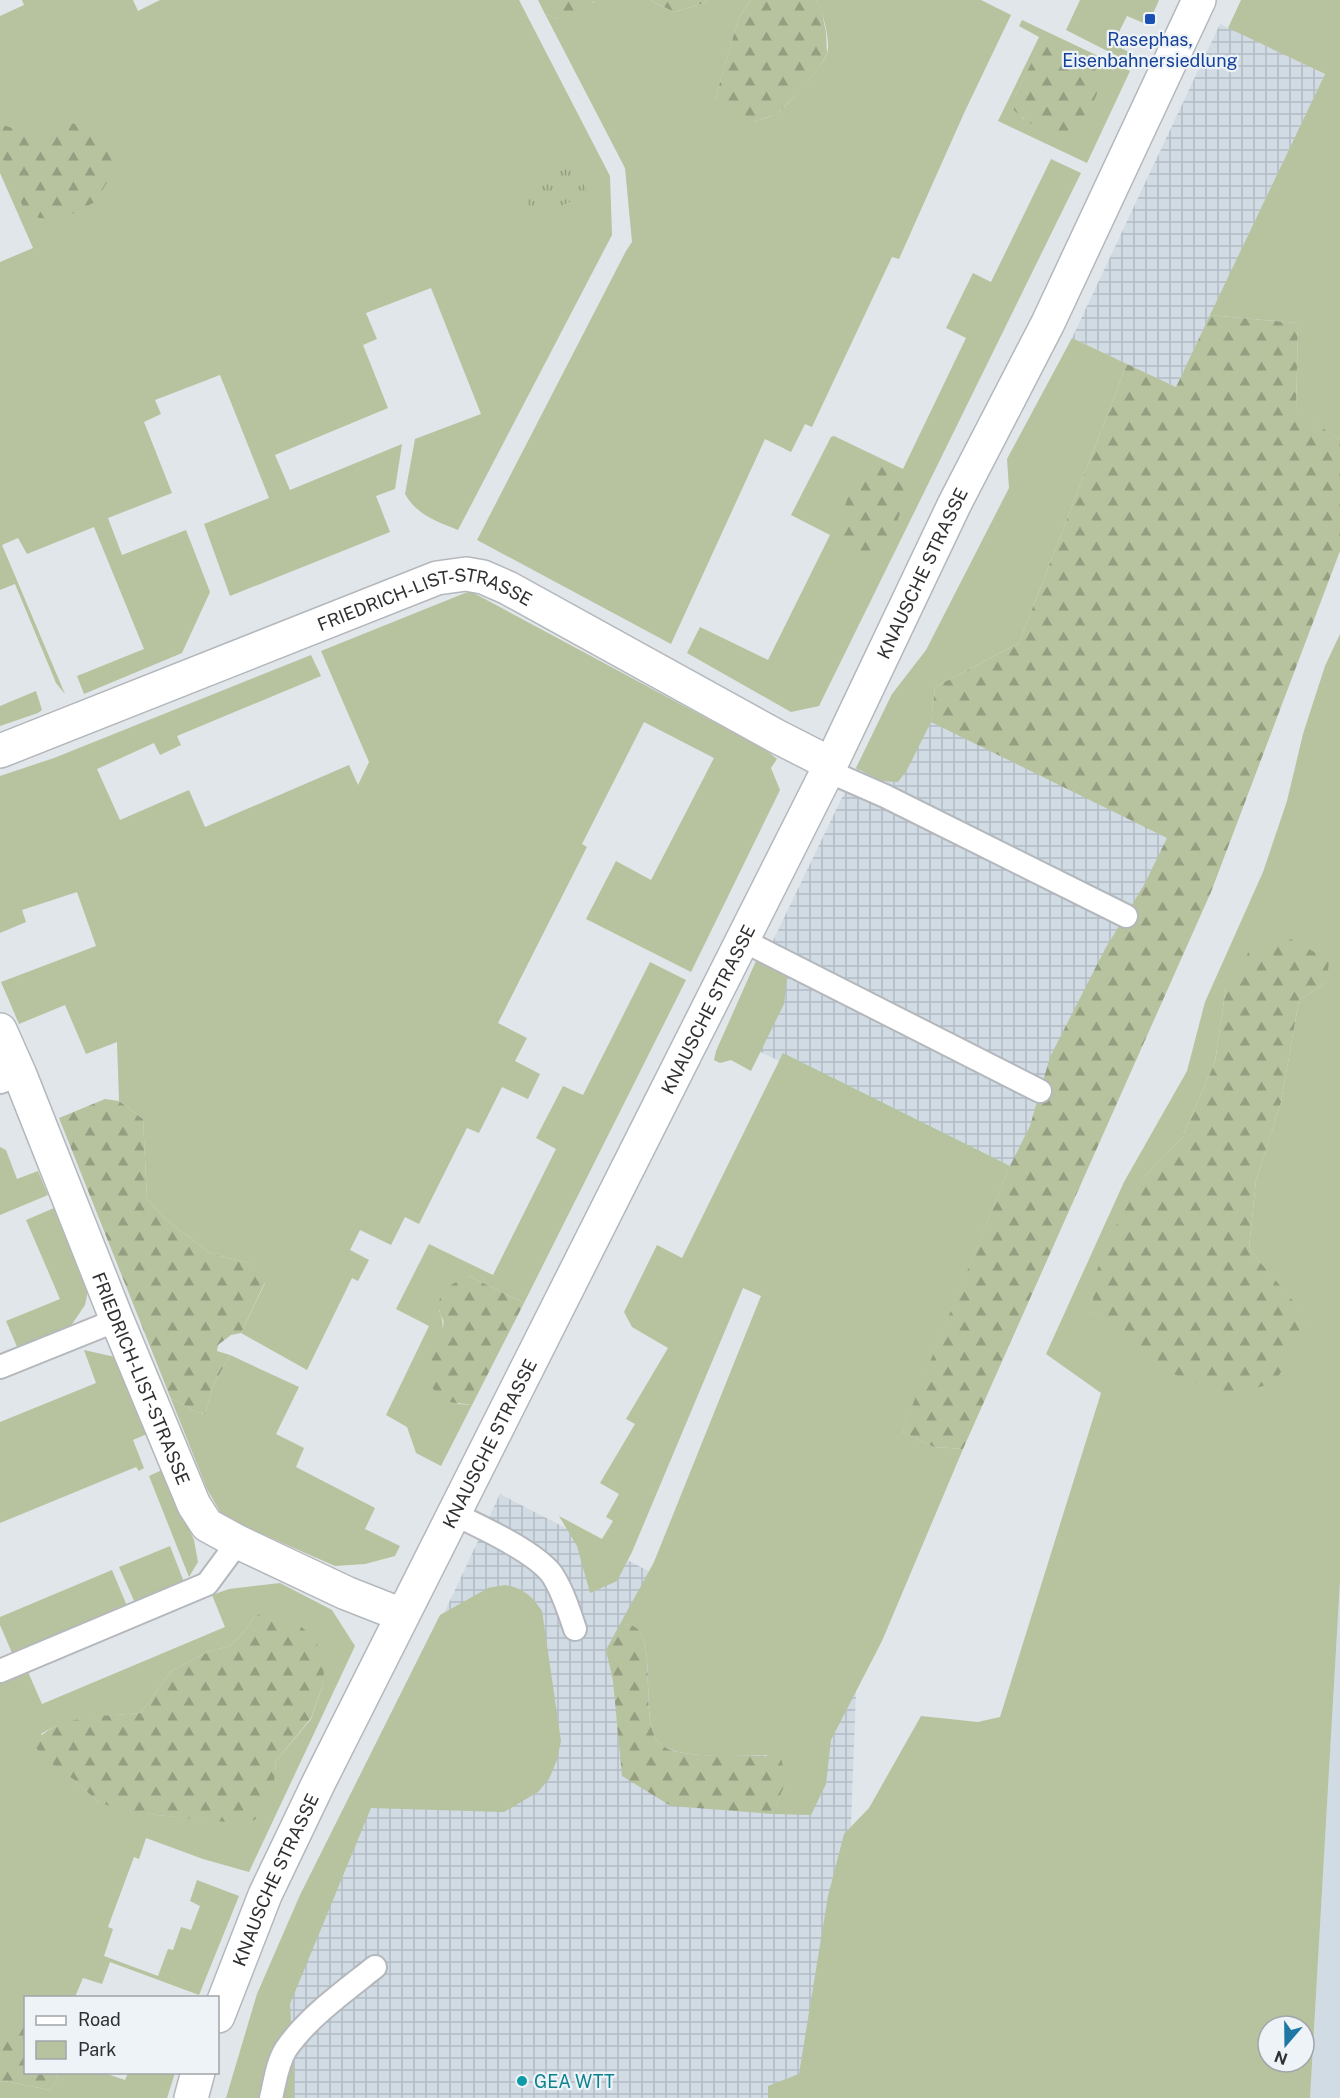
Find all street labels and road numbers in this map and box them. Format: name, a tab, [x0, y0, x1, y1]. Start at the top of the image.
street label: KNAUSCHE STRASSE	[872, 484, 972, 662]
street label: FRIEDRICH-LIST-STRASSE	[314, 564, 536, 635]
street label: KNAUSCHE STRASSE	[656, 921, 759, 1097]
street label: FRIEDRICH-LIST-STRASSE	[89, 1269, 195, 1488]
street label: KNAUSCHE STRASSE	[438, 1355, 541, 1532]
street label: KNAUSCHE STRASSE	[228, 1790, 323, 1969]

